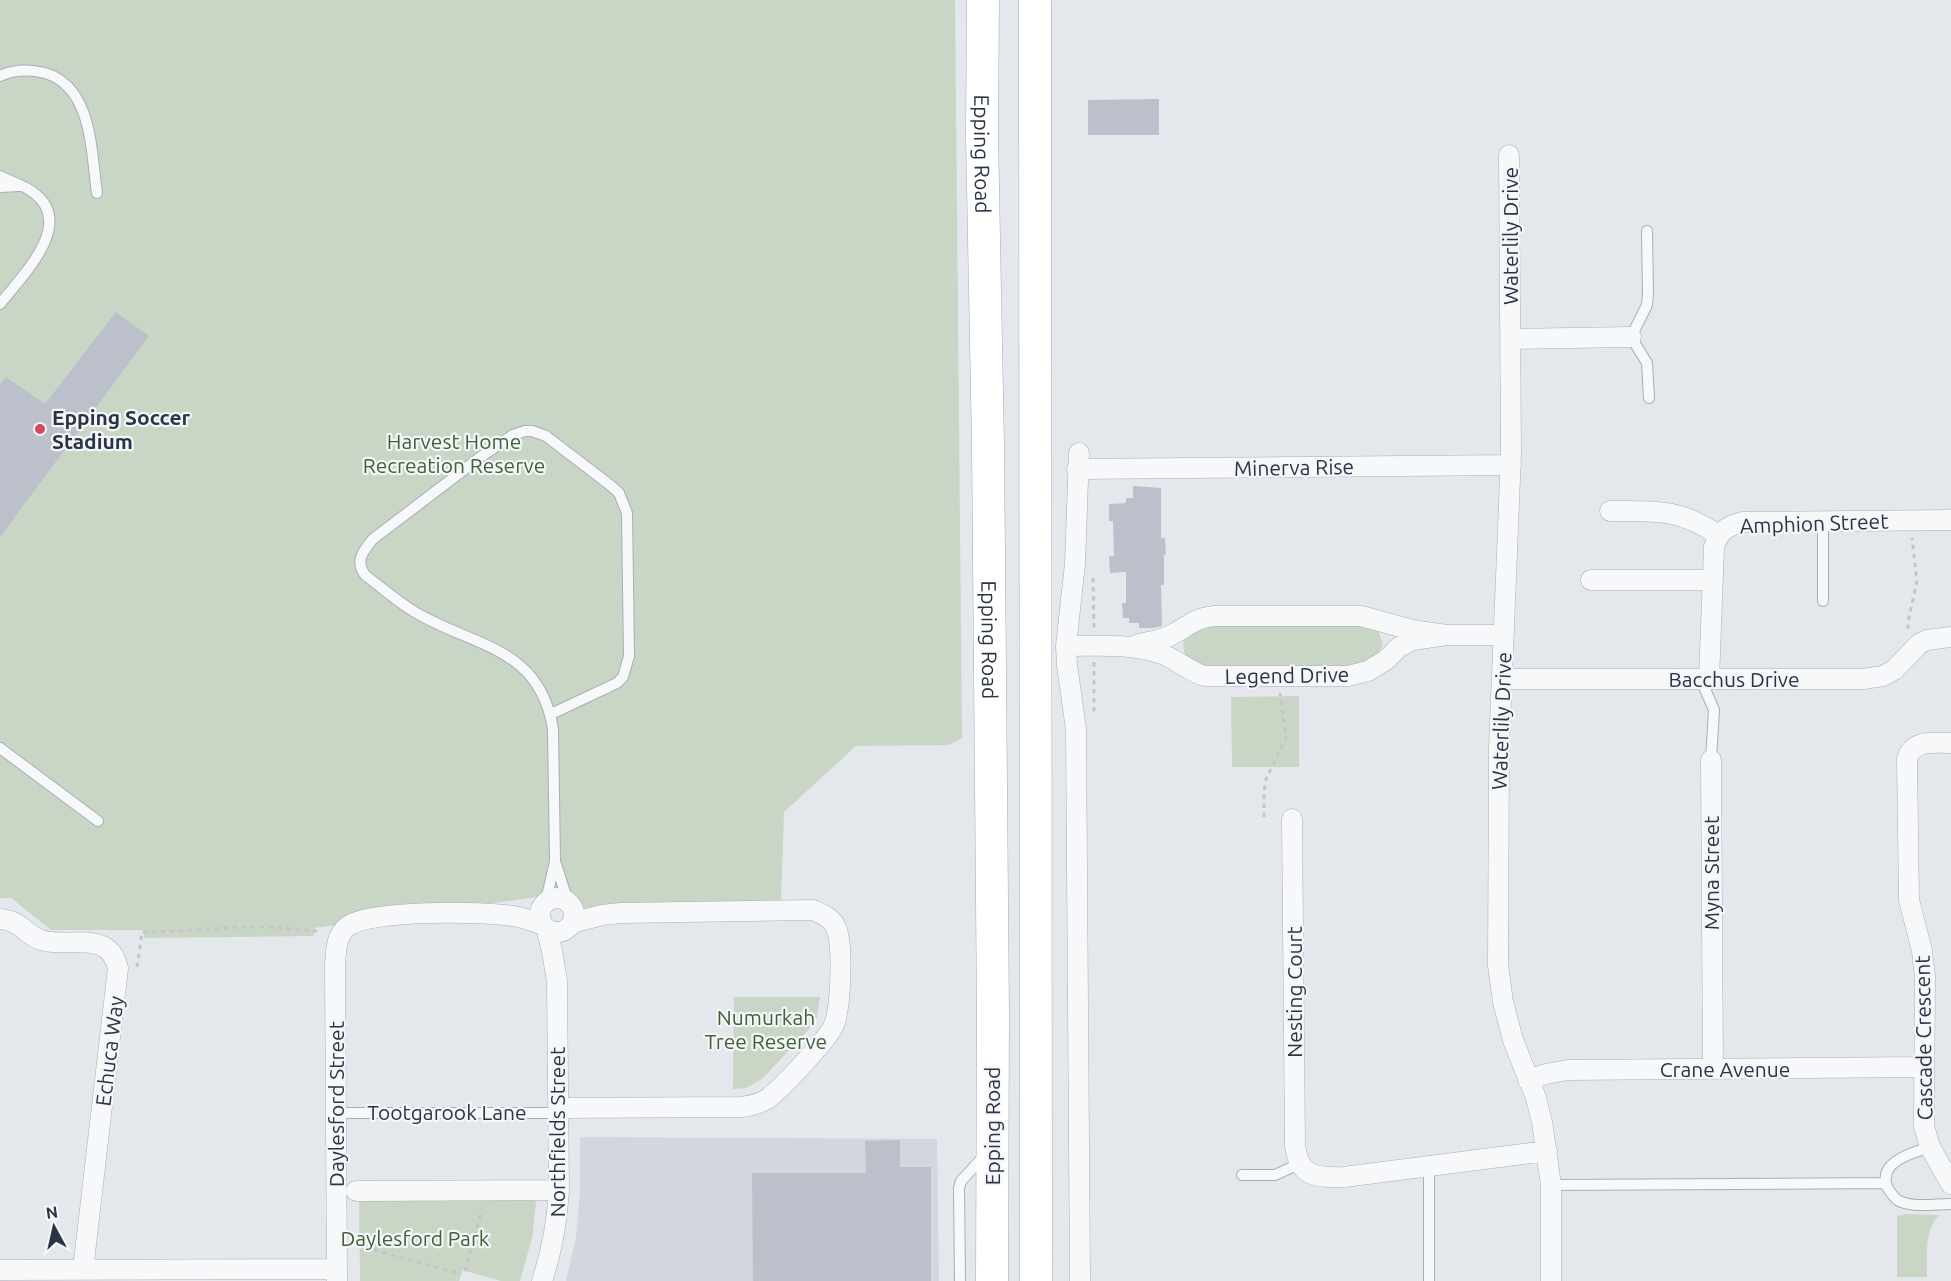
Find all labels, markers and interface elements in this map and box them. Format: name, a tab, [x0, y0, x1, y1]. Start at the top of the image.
street label: Epping Road	[970, 95, 996, 214]
street label: Waterlily Drive	[1498, 167, 1522, 305]
place label: Epping Soccer Stadium	[52, 405, 191, 453]
marker: Epping Soccer Stadium	[33, 422, 47, 436]
park label: Harvest Home Recreation Reserve	[363, 429, 545, 477]
street label: Minerva Rise	[1234, 454, 1354, 480]
street label: Amphion Street	[1739, 508, 1889, 538]
street label: Epping Road	[977, 580, 1002, 699]
street label: Waterlily Drive	[1487, 652, 1515, 790]
street label: Legend Drive	[1224, 662, 1350, 688]
street label: Bacchus Drive	[1668, 667, 1800, 691]
street label: Myna Street	[1699, 816, 1723, 930]
street label: Nesting Court	[1282, 926, 1306, 1058]
street label: Cascade Crescent	[1910, 955, 1936, 1121]
street label: Echuca Way	[90, 995, 128, 1107]
park label: Numurkah Tree Reserve	[705, 1005, 827, 1053]
street label: Daylesford Street	[324, 1021, 348, 1187]
street label: Northfields Street	[545, 1047, 569, 1217]
street label: Crane Avenue	[1660, 1057, 1790, 1081]
street label: Epping Road	[980, 1067, 1004, 1185]
street label: Tootgarook Lane	[367, 1100, 527, 1124]
north arrow	[24, 1197, 84, 1257]
text: N	[45, 1202, 59, 1222]
park label: Daylesford Park	[341, 1226, 490, 1250]

